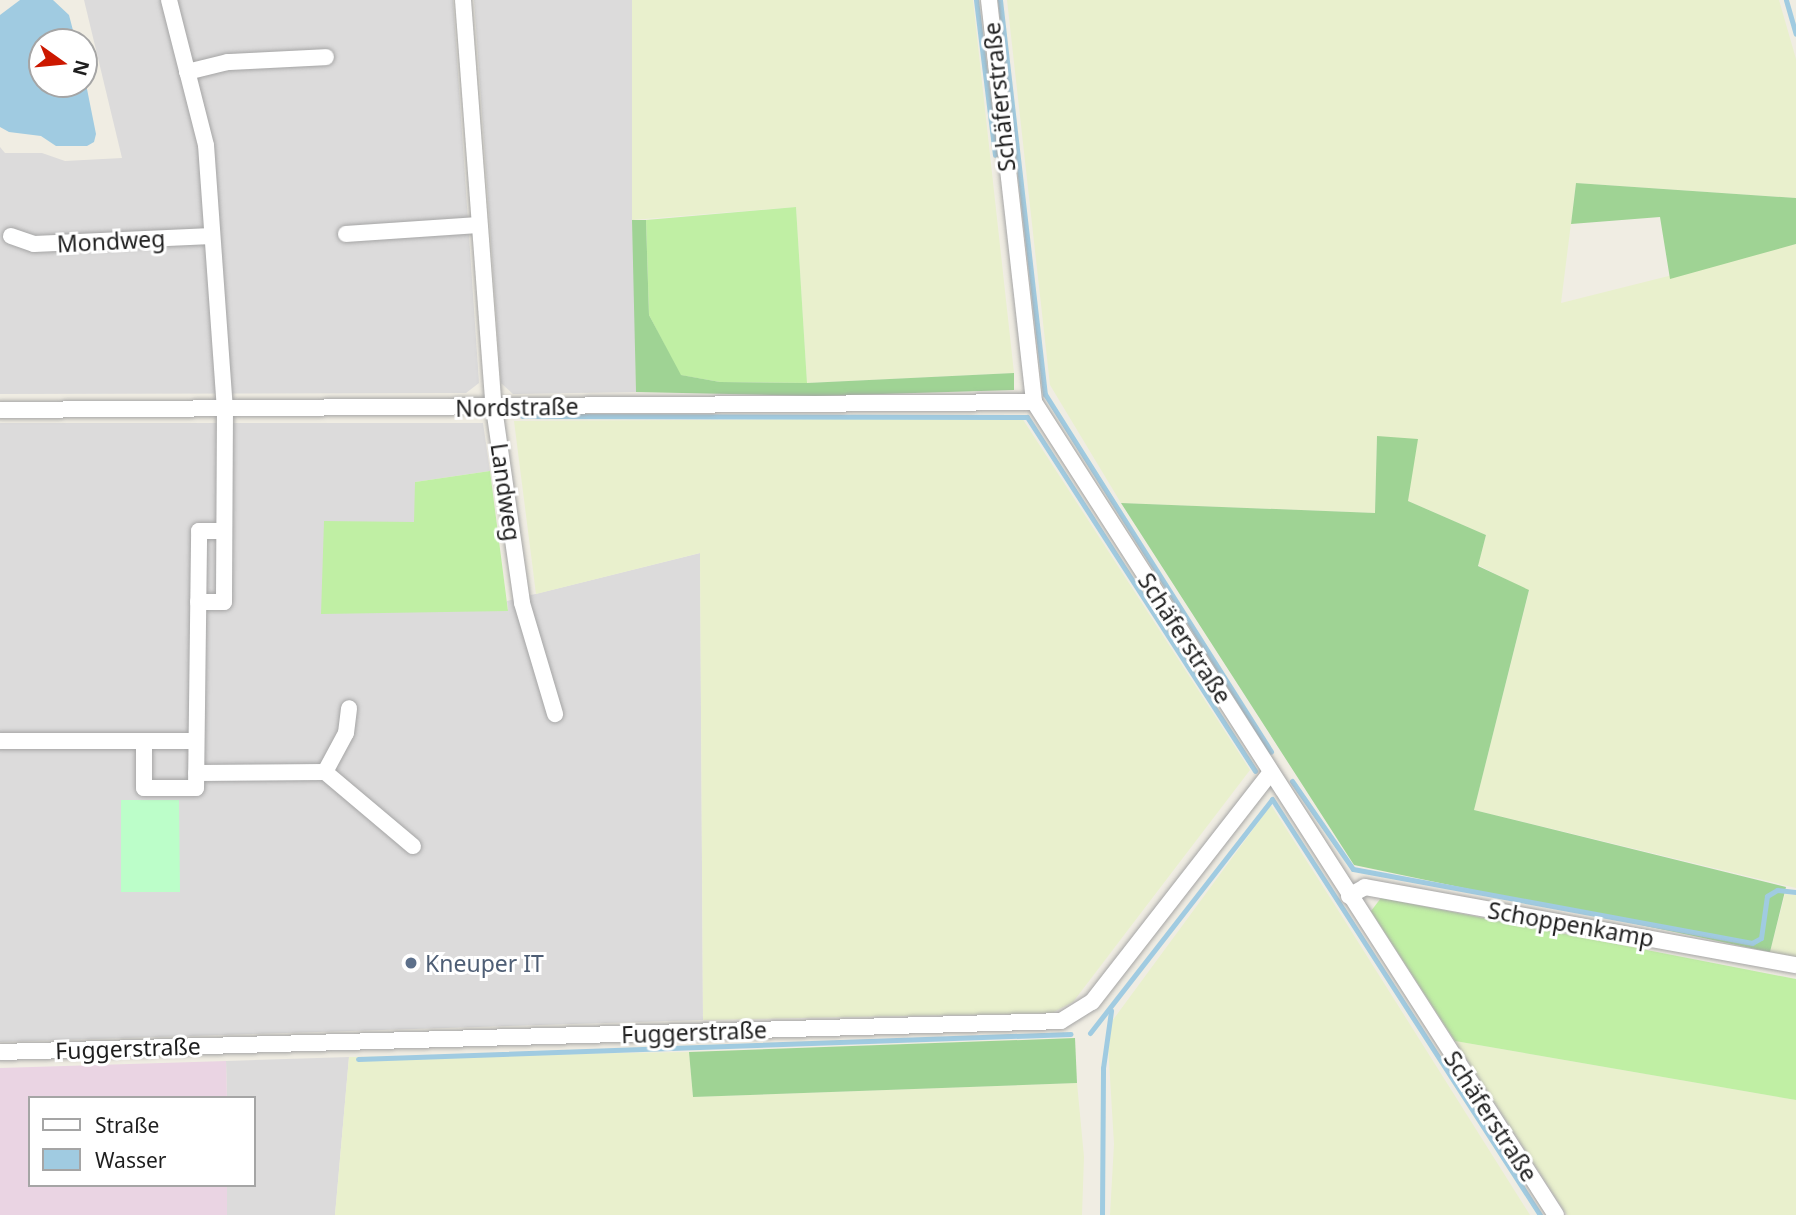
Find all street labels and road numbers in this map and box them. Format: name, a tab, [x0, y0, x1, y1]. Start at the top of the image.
street label: Schäferstraße	[977, 21, 1021, 173]
street label: Mondweg	[56, 224, 166, 258]
street label: Nordstraße	[455, 392, 579, 422]
street label: Landweg	[485, 441, 527, 543]
street label: Schäferstraße	[1133, 568, 1237, 708]
street label: Schoppenkamp	[1486, 896, 1656, 952]
street label: Fuggerstraße	[621, 1016, 767, 1048]
street label: Fuggerstraße	[55, 1032, 201, 1064]
street label: Schäferstraße	[1439, 1046, 1543, 1186]

